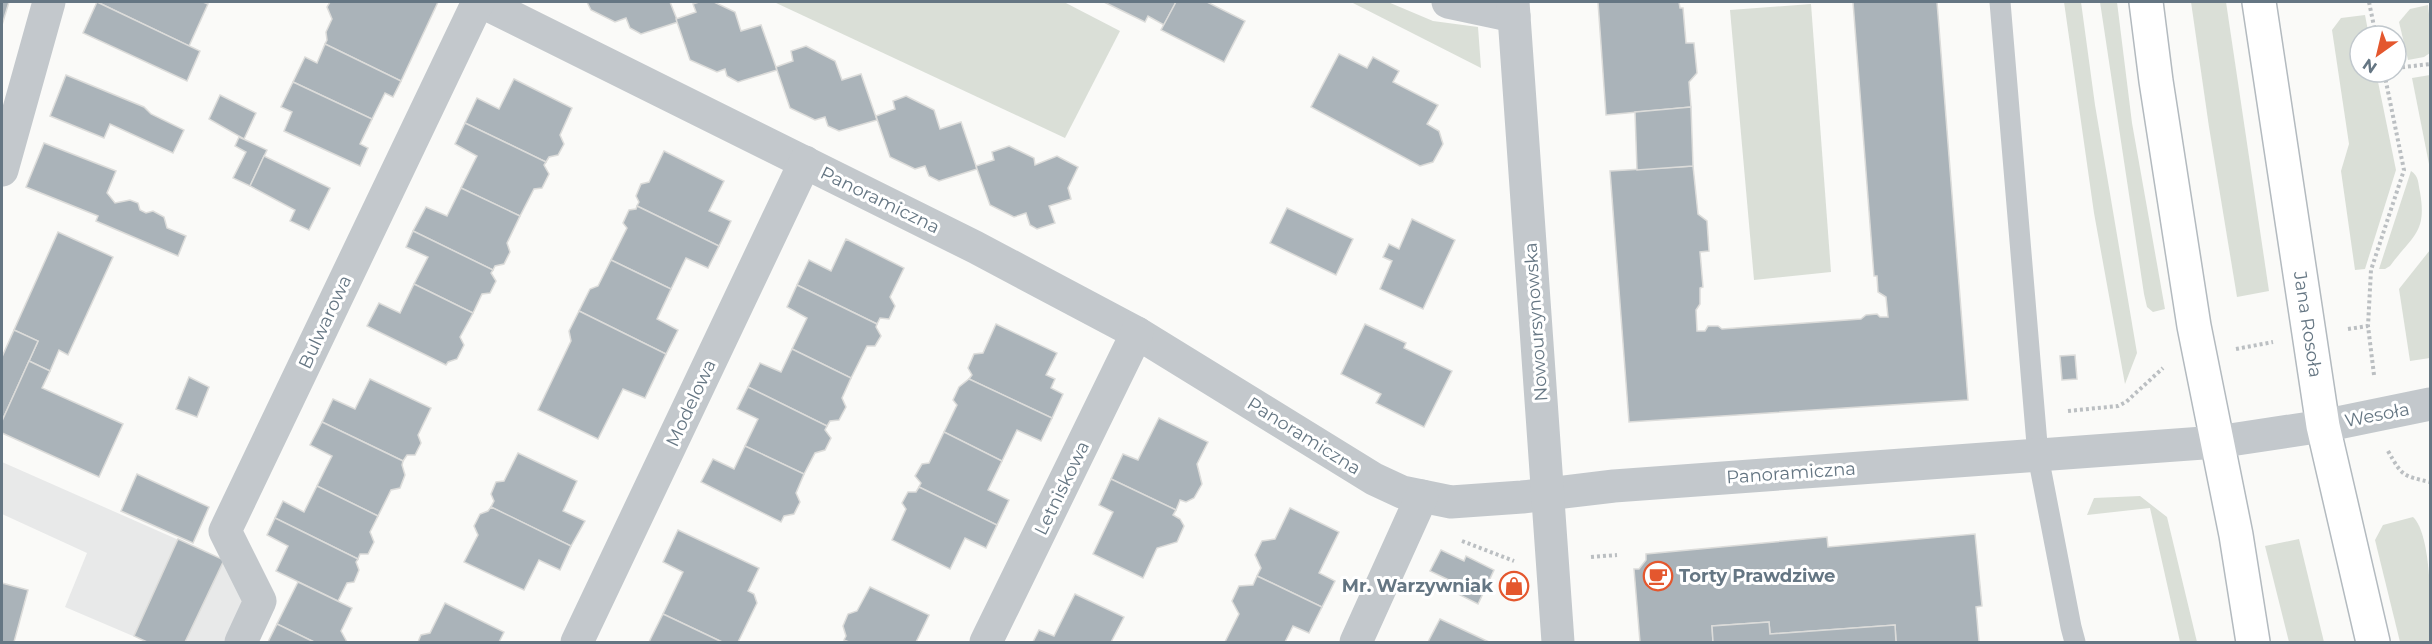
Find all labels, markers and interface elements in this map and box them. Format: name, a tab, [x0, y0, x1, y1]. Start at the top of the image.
north arrow	[2348, 24, 2408, 84]
text: N	[2359, 55, 2381, 78]
street label: Panoramiczna	[817, 162, 943, 238]
street label: Nowoursynowska	[1519, 242, 1553, 402]
street label: Jana Rosoła	[2289, 269, 2327, 379]
street label: Bulwarowa	[294, 272, 356, 372]
street label: Modelowa	[661, 356, 721, 450]
street label: Panoramiczna	[1243, 392, 1365, 480]
street label: Wesoła	[2343, 398, 2411, 432]
street label: Letniskowa	[1030, 437, 1094, 539]
street label: Panoramiczna	[1726, 458, 1856, 488]
cafe icon: Torty Prawdziwe	[1642, 560, 1674, 592]
place label: Torty Prawdziwe	[1679, 565, 1835, 587]
shop icon: Mr. Warzywniak	[1498, 570, 1530, 602]
place label: Mr. Warzywniak	[1342, 575, 1493, 597]

